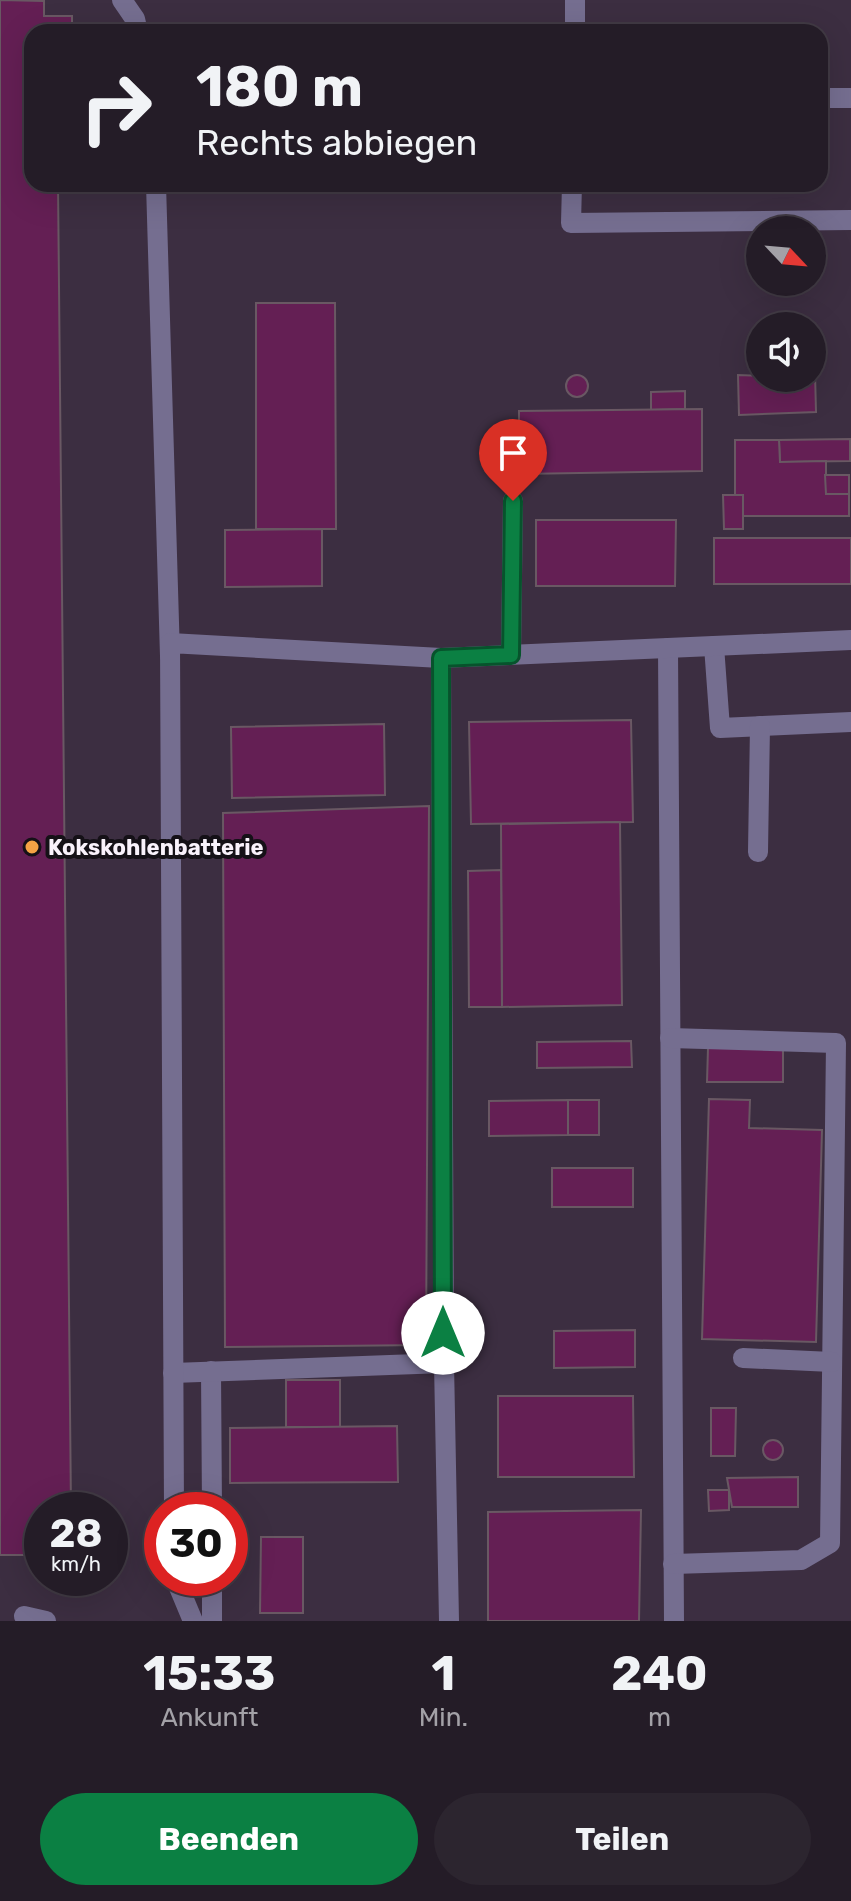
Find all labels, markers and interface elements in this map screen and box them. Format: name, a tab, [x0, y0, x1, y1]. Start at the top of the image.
text: 180 m	[196, 54, 363, 120]
icon: right	[64, 56, 168, 160]
text: Rechts abbiegen	[196, 121, 477, 164]
north arrow	[746, 216, 826, 296]
map controls	[746, 216, 826, 392]
button: sound	[746, 312, 826, 392]
pin	[479, 419, 547, 501]
icon: arrive	[491, 431, 535, 475]
place label: Kokskohlenbatterie	[48, 834, 264, 861]
marker: Kokskohlenbatterie	[23, 838, 41, 856]
position arrow	[401, 1291, 485, 1375]
speed limit sign: 30	[144, 1492, 248, 1596]
text: 28	[49, 1510, 103, 1557]
text: km/h	[51, 1552, 101, 1576]
text: 15:33	[143, 1645, 275, 1702]
text: 1	[431, 1645, 455, 1702]
text: 240	[611, 1645, 708, 1702]
text: Ankunft	[160, 1702, 258, 1733]
text: Min.	[419, 1702, 468, 1733]
text: m	[648, 1702, 671, 1733]
button: Beenden	[40, 1793, 418, 1885]
button: Teilen	[434, 1793, 811, 1885]

